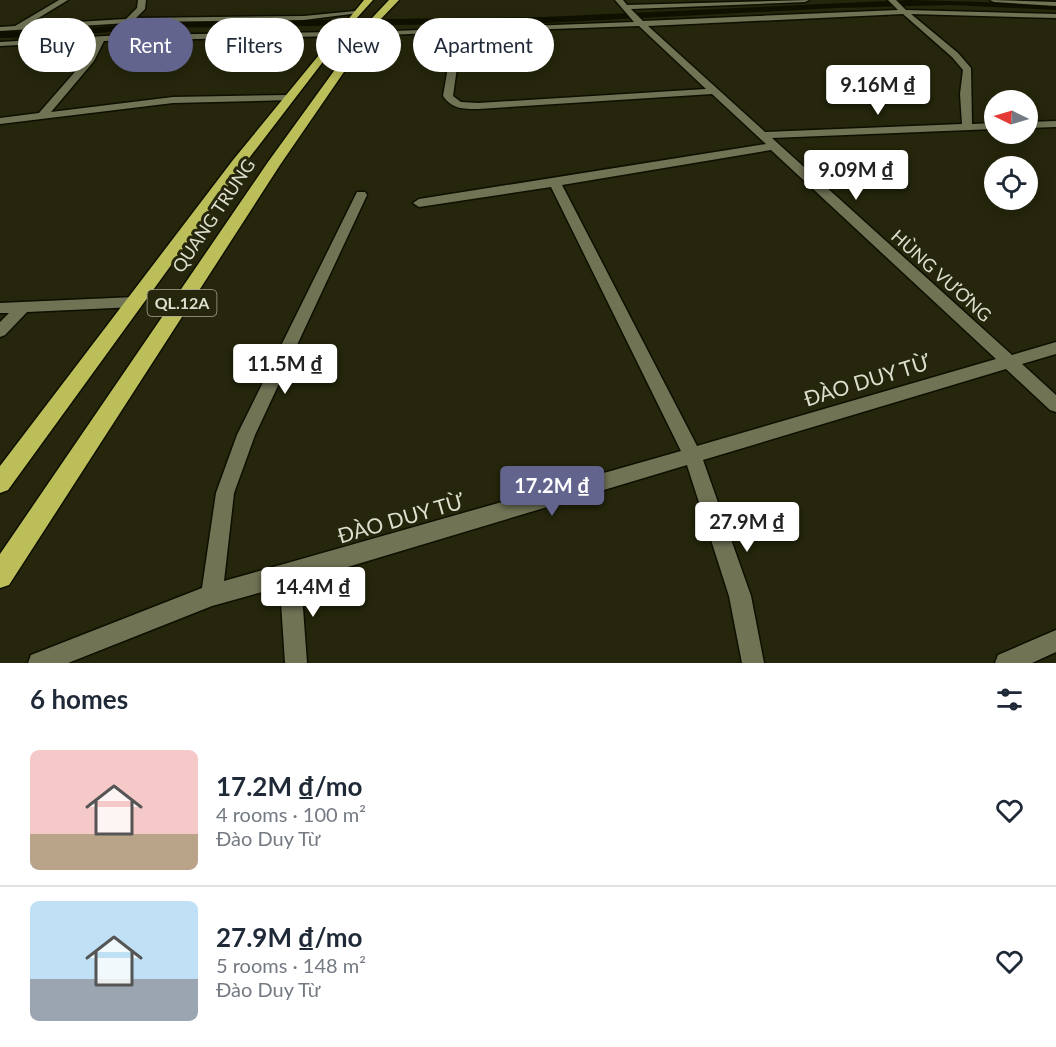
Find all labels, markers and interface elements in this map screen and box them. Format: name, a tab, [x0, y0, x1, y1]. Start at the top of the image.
chip: Buy	[18, 18, 96, 72]
chip: Rent	[108, 18, 193, 72]
chip: Filters	[205, 18, 304, 72]
chip: New	[316, 18, 401, 72]
chip: Apartment	[413, 18, 554, 72]
pin: 9.16M ₫	[823, 65, 933, 116]
text: 9.16M ₫	[840, 72, 916, 96]
north arrow	[984, 90, 1038, 144]
map controls	[984, 90, 1038, 210]
pin: 9.09M ₫	[801, 150, 911, 201]
street label: QUANG TRUNG	[167, 154, 259, 277]
button: locate	[984, 156, 1038, 210]
text: 9.09M ₫	[818, 157, 894, 181]
street label: HÙNG VƯƠNG	[887, 225, 996, 326]
road number: QL.12A	[148, 290, 216, 316]
pin: 11.5M ₫	[230, 344, 340, 395]
street label: ĐÀO DUY TỪ	[801, 348, 933, 411]
text: 11.5M ₫	[247, 351, 323, 375]
pin: 17.2M ₫	[497, 466, 607, 517]
text: 17.2M ₫	[514, 473, 590, 497]
street label: ĐÀO DUY TỪ	[335, 487, 467, 548]
pin: 27.9M ₫	[692, 502, 802, 553]
text: 27.9M ₫	[709, 509, 785, 533]
pin: 14.4M ₫	[258, 567, 368, 618]
text: 14.4M ₫	[275, 574, 351, 598]
text: 6 homes	[30, 683, 128, 715]
icon: filters	[993, 683, 1026, 716]
text: 17.2M ₫/mo	[216, 770, 362, 802]
icon: home	[78, 774, 150, 846]
icon: heart	[993, 794, 1026, 827]
text: 4 rooms · 100 m²	[216, 802, 366, 826]
text: Đào Duy Từ	[216, 826, 320, 850]
text: 27.9M ₫/mo	[216, 921, 362, 953]
icon: home	[78, 925, 150, 997]
icon: heart	[993, 945, 1026, 978]
text: 5 rooms · 148 m²	[216, 953, 366, 977]
text: Đào Duy Từ	[216, 977, 320, 1001]

